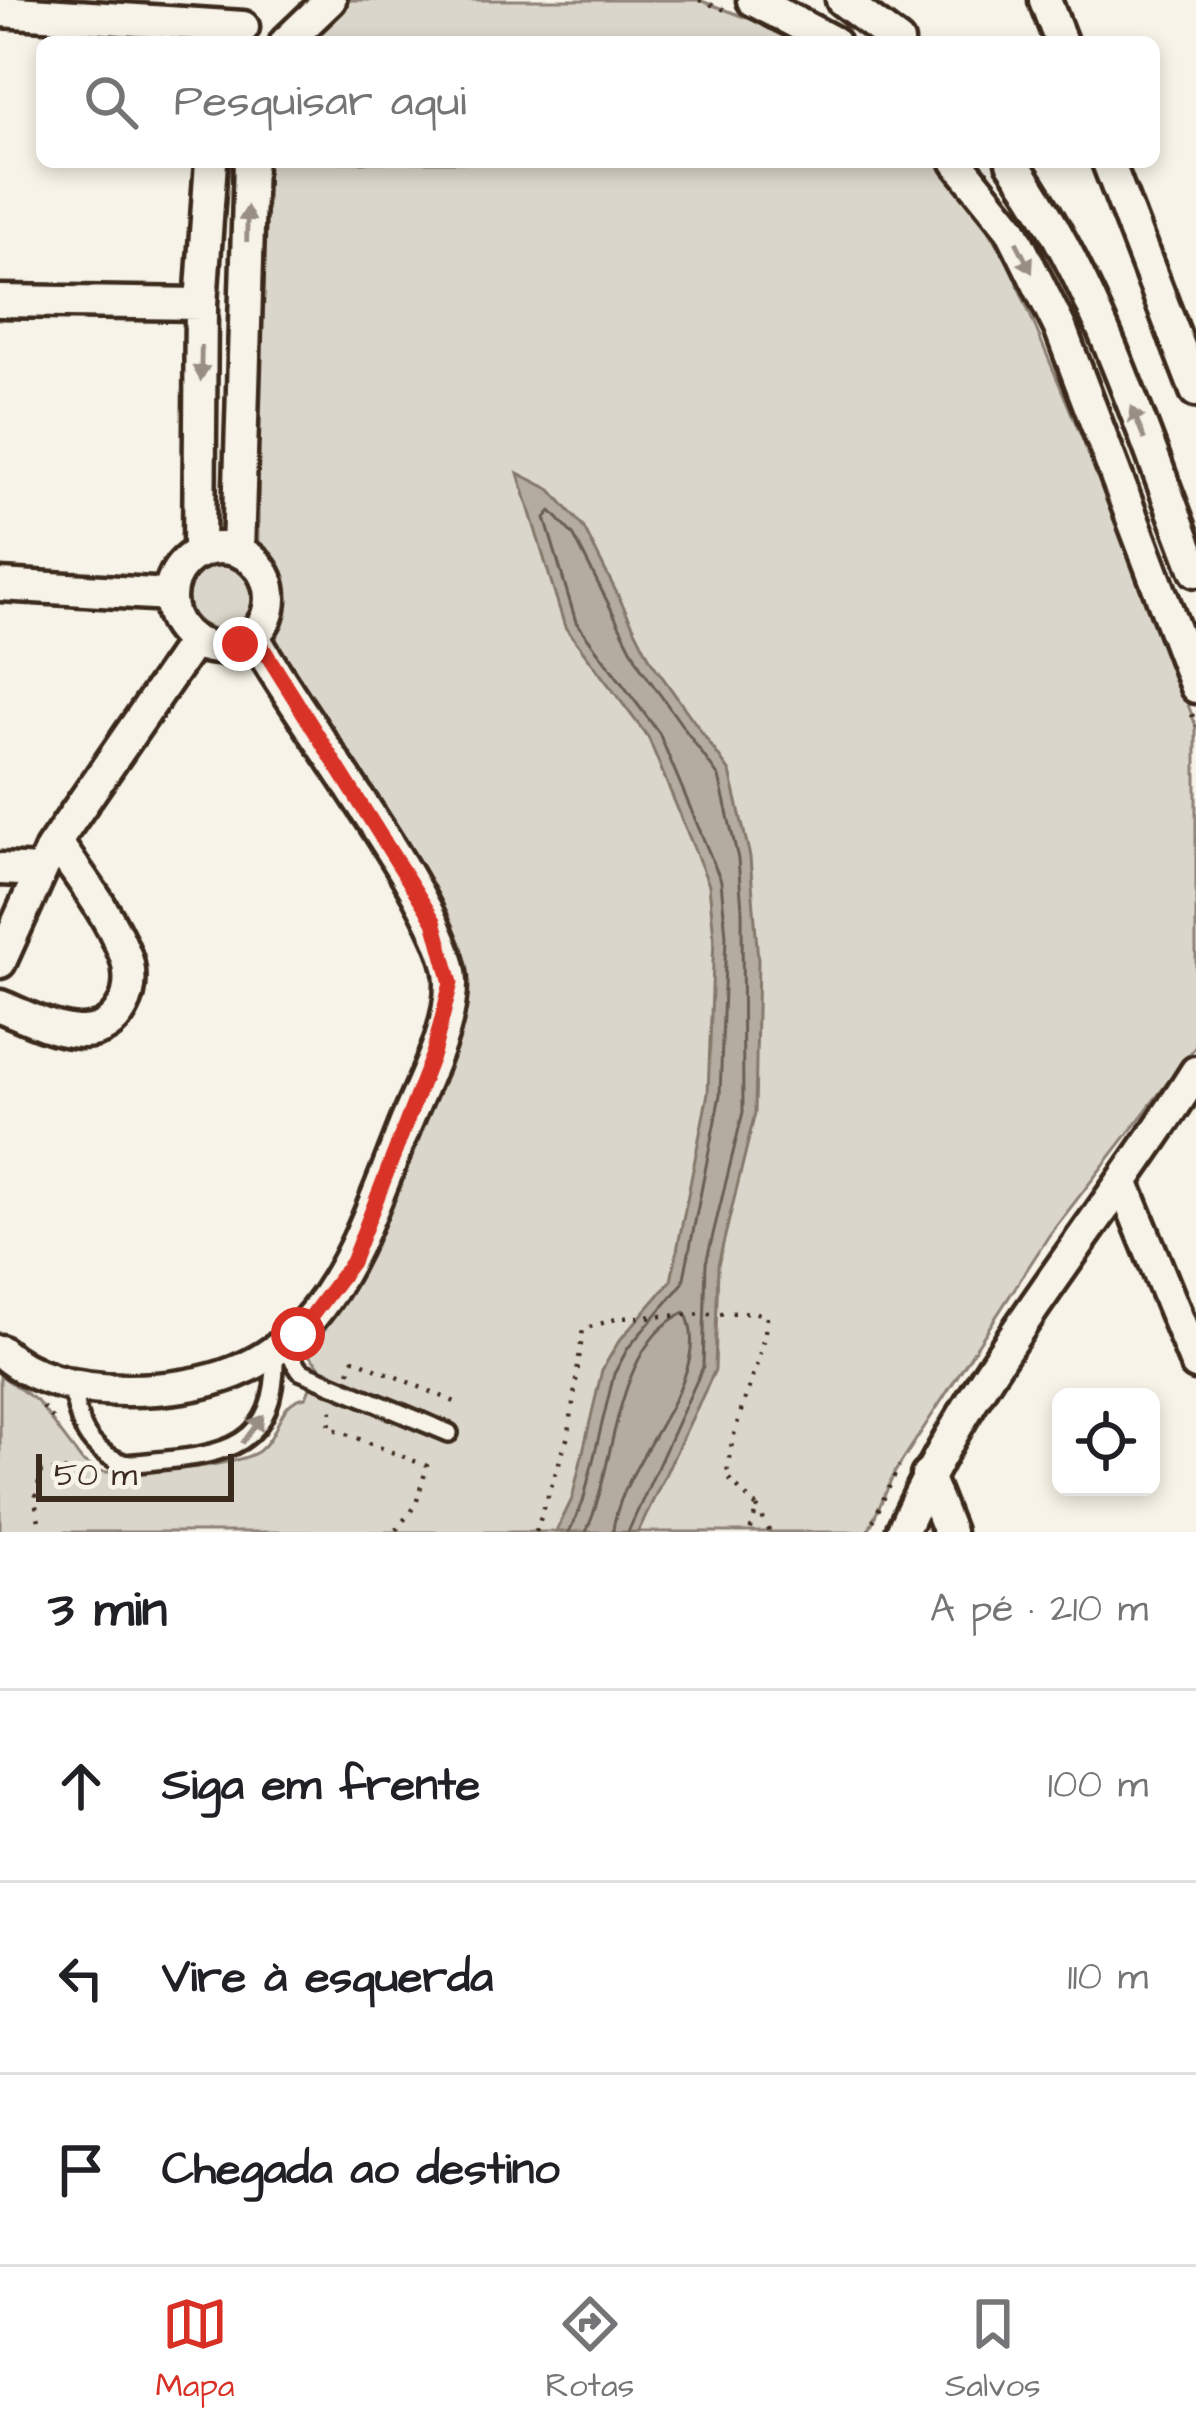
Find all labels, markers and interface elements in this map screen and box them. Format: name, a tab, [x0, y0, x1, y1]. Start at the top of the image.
search box	[36, 36, 1160, 168]
icon: search	[78, 69, 144, 135]
text: Pesquisar aqui	[174, 71, 466, 133]
one-way arrow	[237, 205, 256, 243]
one-way arrow	[1014, 240, 1034, 274]
one-way arrow	[191, 345, 210, 383]
one-way arrow	[1128, 404, 1147, 440]
route end	[213, 617, 267, 671]
route start	[271, 1307, 325, 1361]
map controls	[1052, 1388, 1160, 1496]
button: locate	[1052, 1388, 1160, 1496]
one-way arrow	[240, 1413, 264, 1444]
scale bar	[36, 1448, 234, 1501]
text: 50 m	[54, 1452, 137, 1498]
text: 3 min	[48, 1575, 167, 1646]
text: A pé · 210 m	[930, 1583, 1148, 1637]
icon: ahead	[48, 1753, 114, 1819]
text: Siga em frente	[162, 1755, 480, 1817]
text: 100 m	[1048, 1759, 1148, 1813]
icon: left	[48, 1945, 114, 2011]
text: Vire à esquerda	[162, 1947, 493, 2009]
text: 110 m	[1067, 1951, 1148, 2005]
icon: arrive	[48, 2137, 114, 2203]
text: Chegada ao destino	[162, 2139, 560, 2201]
tab: Mapa	[155, 2291, 235, 2409]
tab: Rotas	[545, 2291, 634, 2409]
tab: Salvos	[945, 2291, 1041, 2409]

